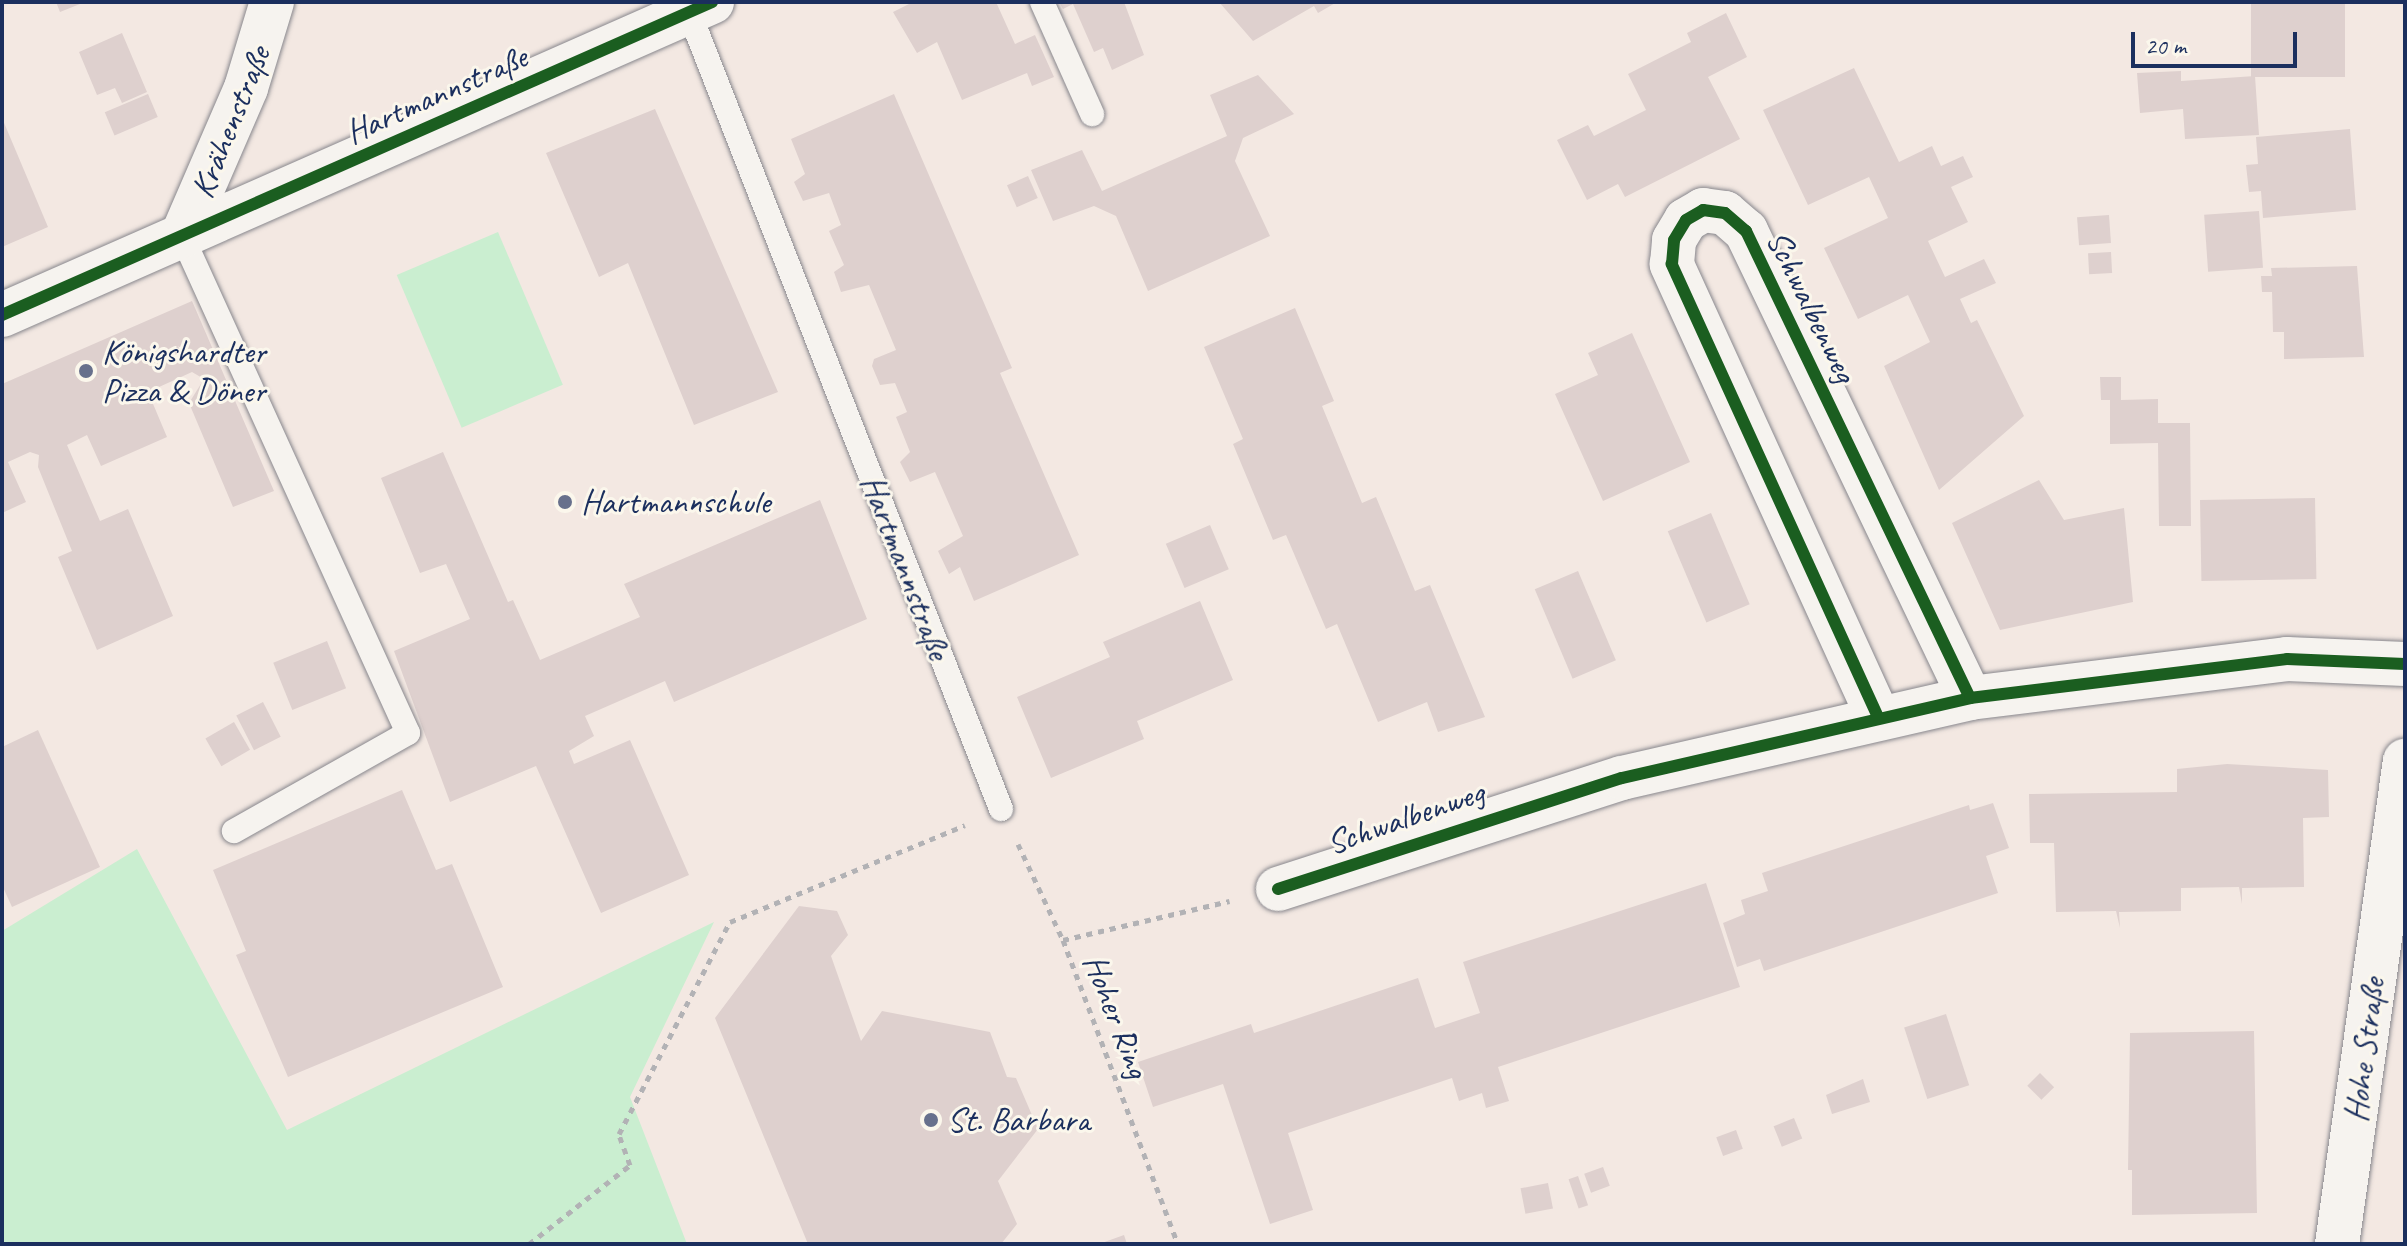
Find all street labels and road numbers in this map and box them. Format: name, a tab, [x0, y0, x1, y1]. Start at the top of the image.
street label: Hartmannstraße	[339, 36, 533, 152]
street label: Krähenstraße	[181, 40, 279, 204]
street label: Schwalbenweg	[1758, 224, 1866, 388]
street label: Hartmannstraße	[852, 469, 960, 665]
street label: Schwalbenweg	[1321, 771, 1489, 863]
street label: Hoher Ring	[1075, 948, 1159, 1084]
street label: Hohe Straße	[2335, 975, 2393, 1125]

